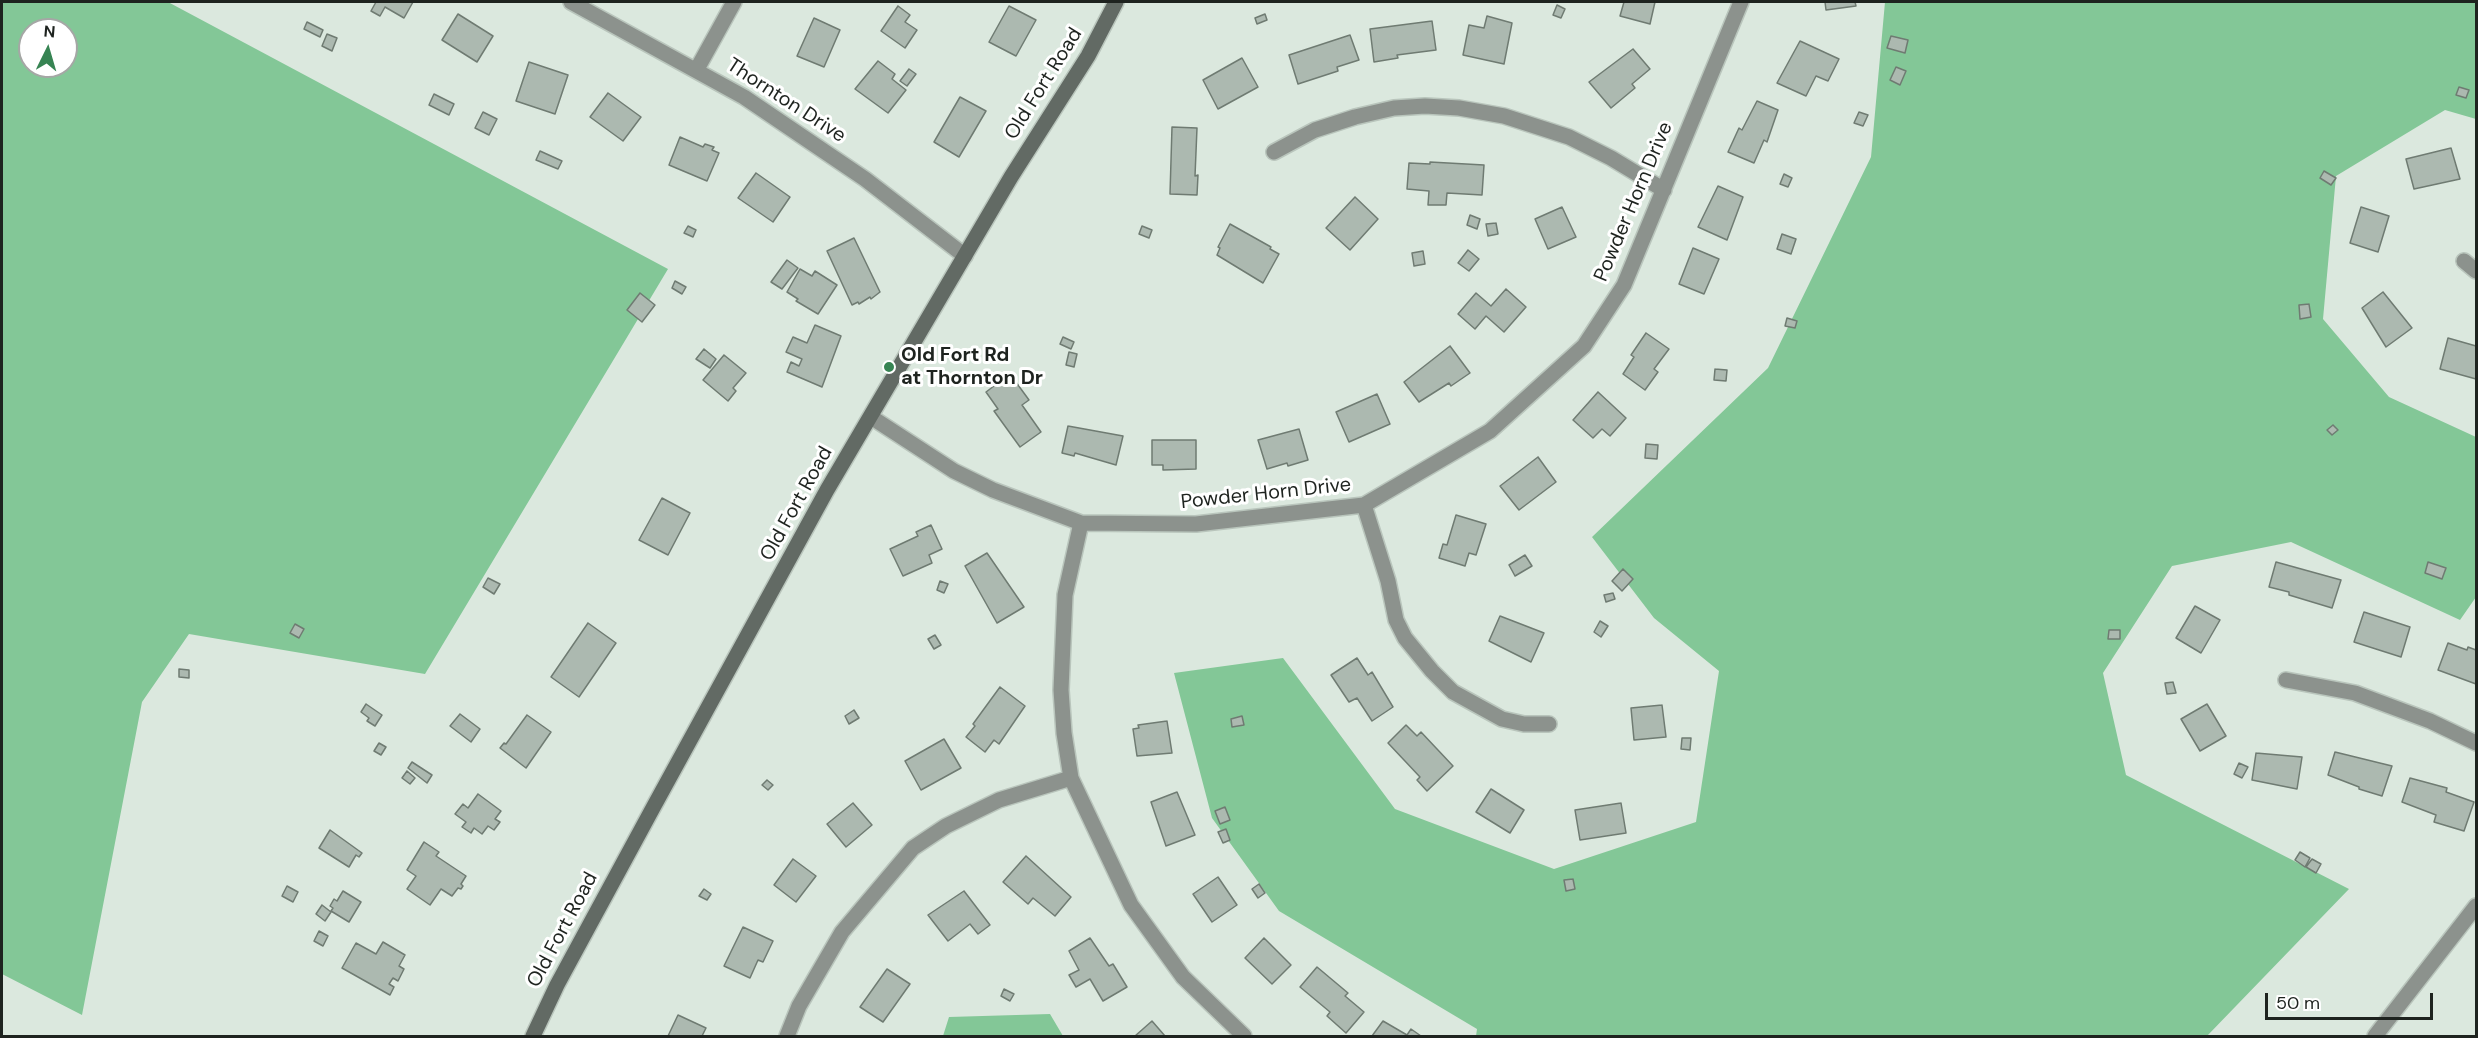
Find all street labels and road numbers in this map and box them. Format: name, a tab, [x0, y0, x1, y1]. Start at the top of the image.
street label: Old Fort Road	[1000, 24, 1088, 144]
street label: Thornton Drive	[722, 54, 850, 148]
street label: Powder Horn Drive	[1590, 119, 1678, 285]
street label: Old Fort Road	[756, 443, 838, 565]
street label: Powder Horn Drive	[1180, 473, 1352, 515]
street label: Old Fort Road	[523, 868, 603, 992]

